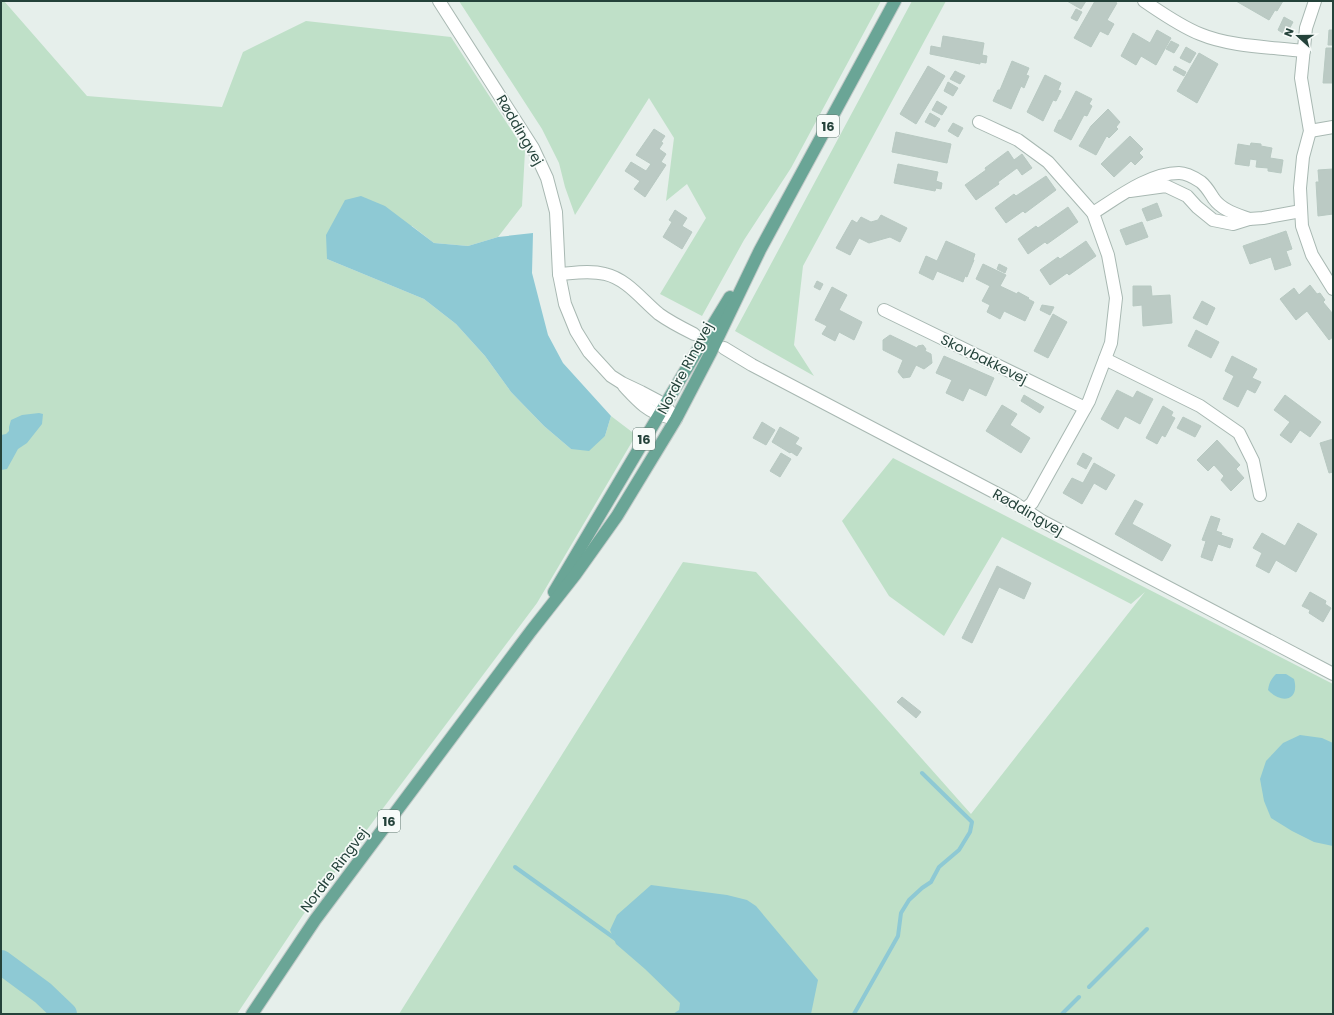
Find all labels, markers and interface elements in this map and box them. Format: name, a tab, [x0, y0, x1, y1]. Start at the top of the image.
north arrow	[1278, 16, 1318, 56]
text: N	[1280, 26, 1298, 39]
street label: Røddingvej	[492, 91, 548, 169]
road number: 16	[817, 115, 839, 137]
street label: Nordre Ringvej	[652, 318, 718, 418]
street label: Skovbakkevej	[937, 329, 1031, 389]
road number: 16	[633, 428, 655, 450]
street label: Røddingvej	[989, 484, 1067, 540]
road number: 16	[378, 810, 400, 832]
street label: Nordre Ringvej	[295, 823, 373, 917]

